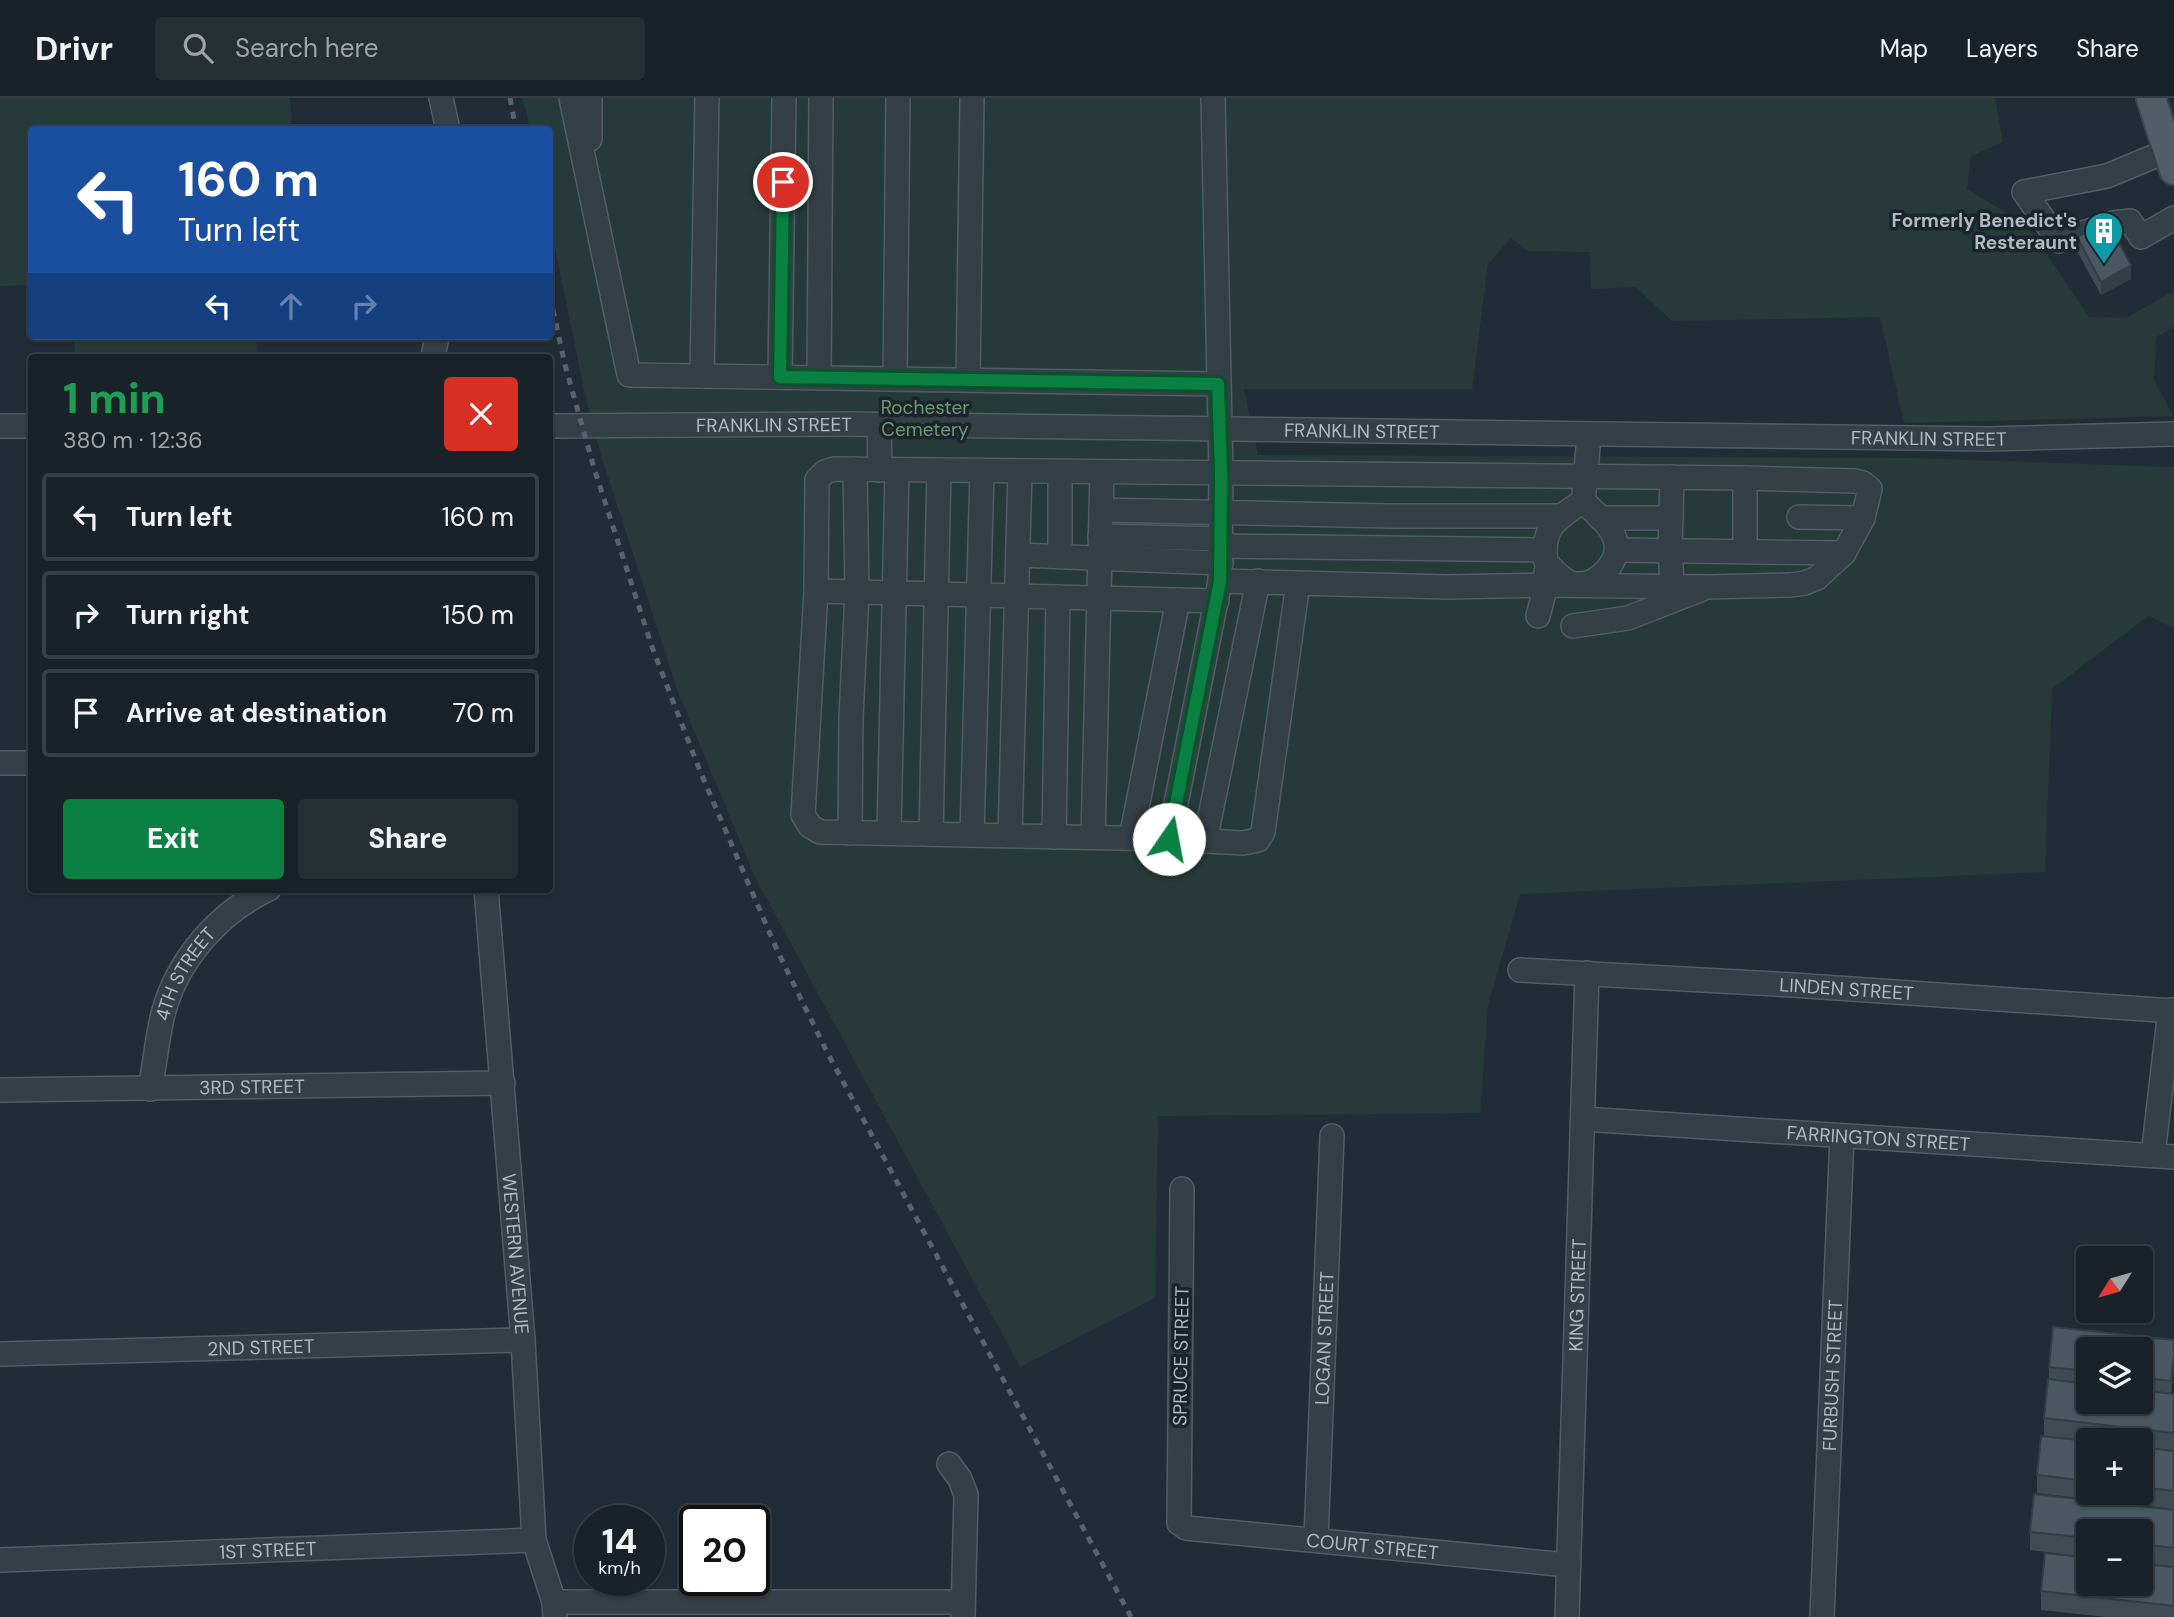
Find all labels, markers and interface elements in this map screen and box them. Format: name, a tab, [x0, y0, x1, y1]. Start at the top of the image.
search box	[155, 17, 645, 80]
text: Drivr	[35, 27, 113, 70]
icon: search	[179, 29, 217, 67]
text: Search here	[235, 31, 378, 65]
text: Map	[1880, 33, 1928, 64]
text: Layers	[1966, 33, 2038, 64]
text: Share	[2076, 33, 2139, 64]
text: 160 m	[178, 147, 319, 211]
pin	[753, 152, 813, 212]
icon: left	[63, 154, 154, 245]
icon: arrive	[764, 163, 802, 201]
place label: Formerly Benedict's Resteraunt	[1892, 208, 2077, 255]
text: Turn left	[178, 209, 300, 251]
building icon: Formerly Benedict's Resteraunt	[2083, 210, 2125, 265]
icon: left	[199, 287, 237, 325]
icon: ahead	[272, 287, 310, 325]
icon: right	[345, 287, 383, 325]
text: 1 min	[63, 371, 166, 426]
button: close	[444, 377, 518, 451]
park label: Rochester Cemetery	[881, 395, 969, 442]
street label: FRANKLIN STREET	[696, 411, 852, 438]
street label: FRANKLIN STREET	[1284, 417, 1440, 444]
text: 380 m · 12:36	[63, 425, 203, 455]
street label: FRANKLIN STREET	[1851, 425, 2007, 452]
icon: left	[67, 498, 105, 536]
text: Turn left	[126, 500, 233, 534]
text: 160 m	[442, 500, 514, 534]
icon: right	[67, 596, 105, 634]
text: Turn right	[126, 598, 250, 632]
text: 150 m	[442, 598, 514, 632]
icon: arrive	[67, 694, 105, 732]
text: Arrive at destination	[126, 696, 387, 730]
text: 70 m	[453, 696, 514, 730]
button: Exit	[63, 799, 284, 879]
button: Share	[298, 799, 518, 879]
position arrow	[1132, 802, 1206, 876]
street label: 4TH STREET	[149, 921, 221, 1023]
street label: LINDEN STREET	[1779, 972, 1915, 1006]
street label: 3RD STREET	[199, 1073, 305, 1100]
street label: FARRINGTON STREET	[1786, 1120, 1971, 1156]
street label: WESTERN AVENUE	[497, 1172, 535, 1335]
street label: KING STREET	[1563, 1238, 1591, 1352]
north arrow	[2076, 1246, 2152, 1323]
map controls	[2076, 1246, 2153, 1596]
street label: LOGAN STREET	[1309, 1271, 1339, 1405]
street label: SPRUCE STREET	[1167, 1285, 1195, 1426]
street label: FURBUSH STREET	[1816, 1299, 1848, 1452]
street label: 2ND STREET	[207, 1333, 315, 1361]
button: layers	[2076, 1337, 2153, 1414]
button: +	[2076, 1428, 2153, 1505]
speed limit sign: 20	[679, 1505, 770, 1596]
text: 14	[602, 1518, 637, 1564]
button: −	[2076, 1519, 2153, 1596]
street label: COURT STREET	[1305, 1527, 1440, 1565]
street label: 1ST STREET	[219, 1536, 317, 1564]
text: km/h	[598, 1556, 641, 1580]

